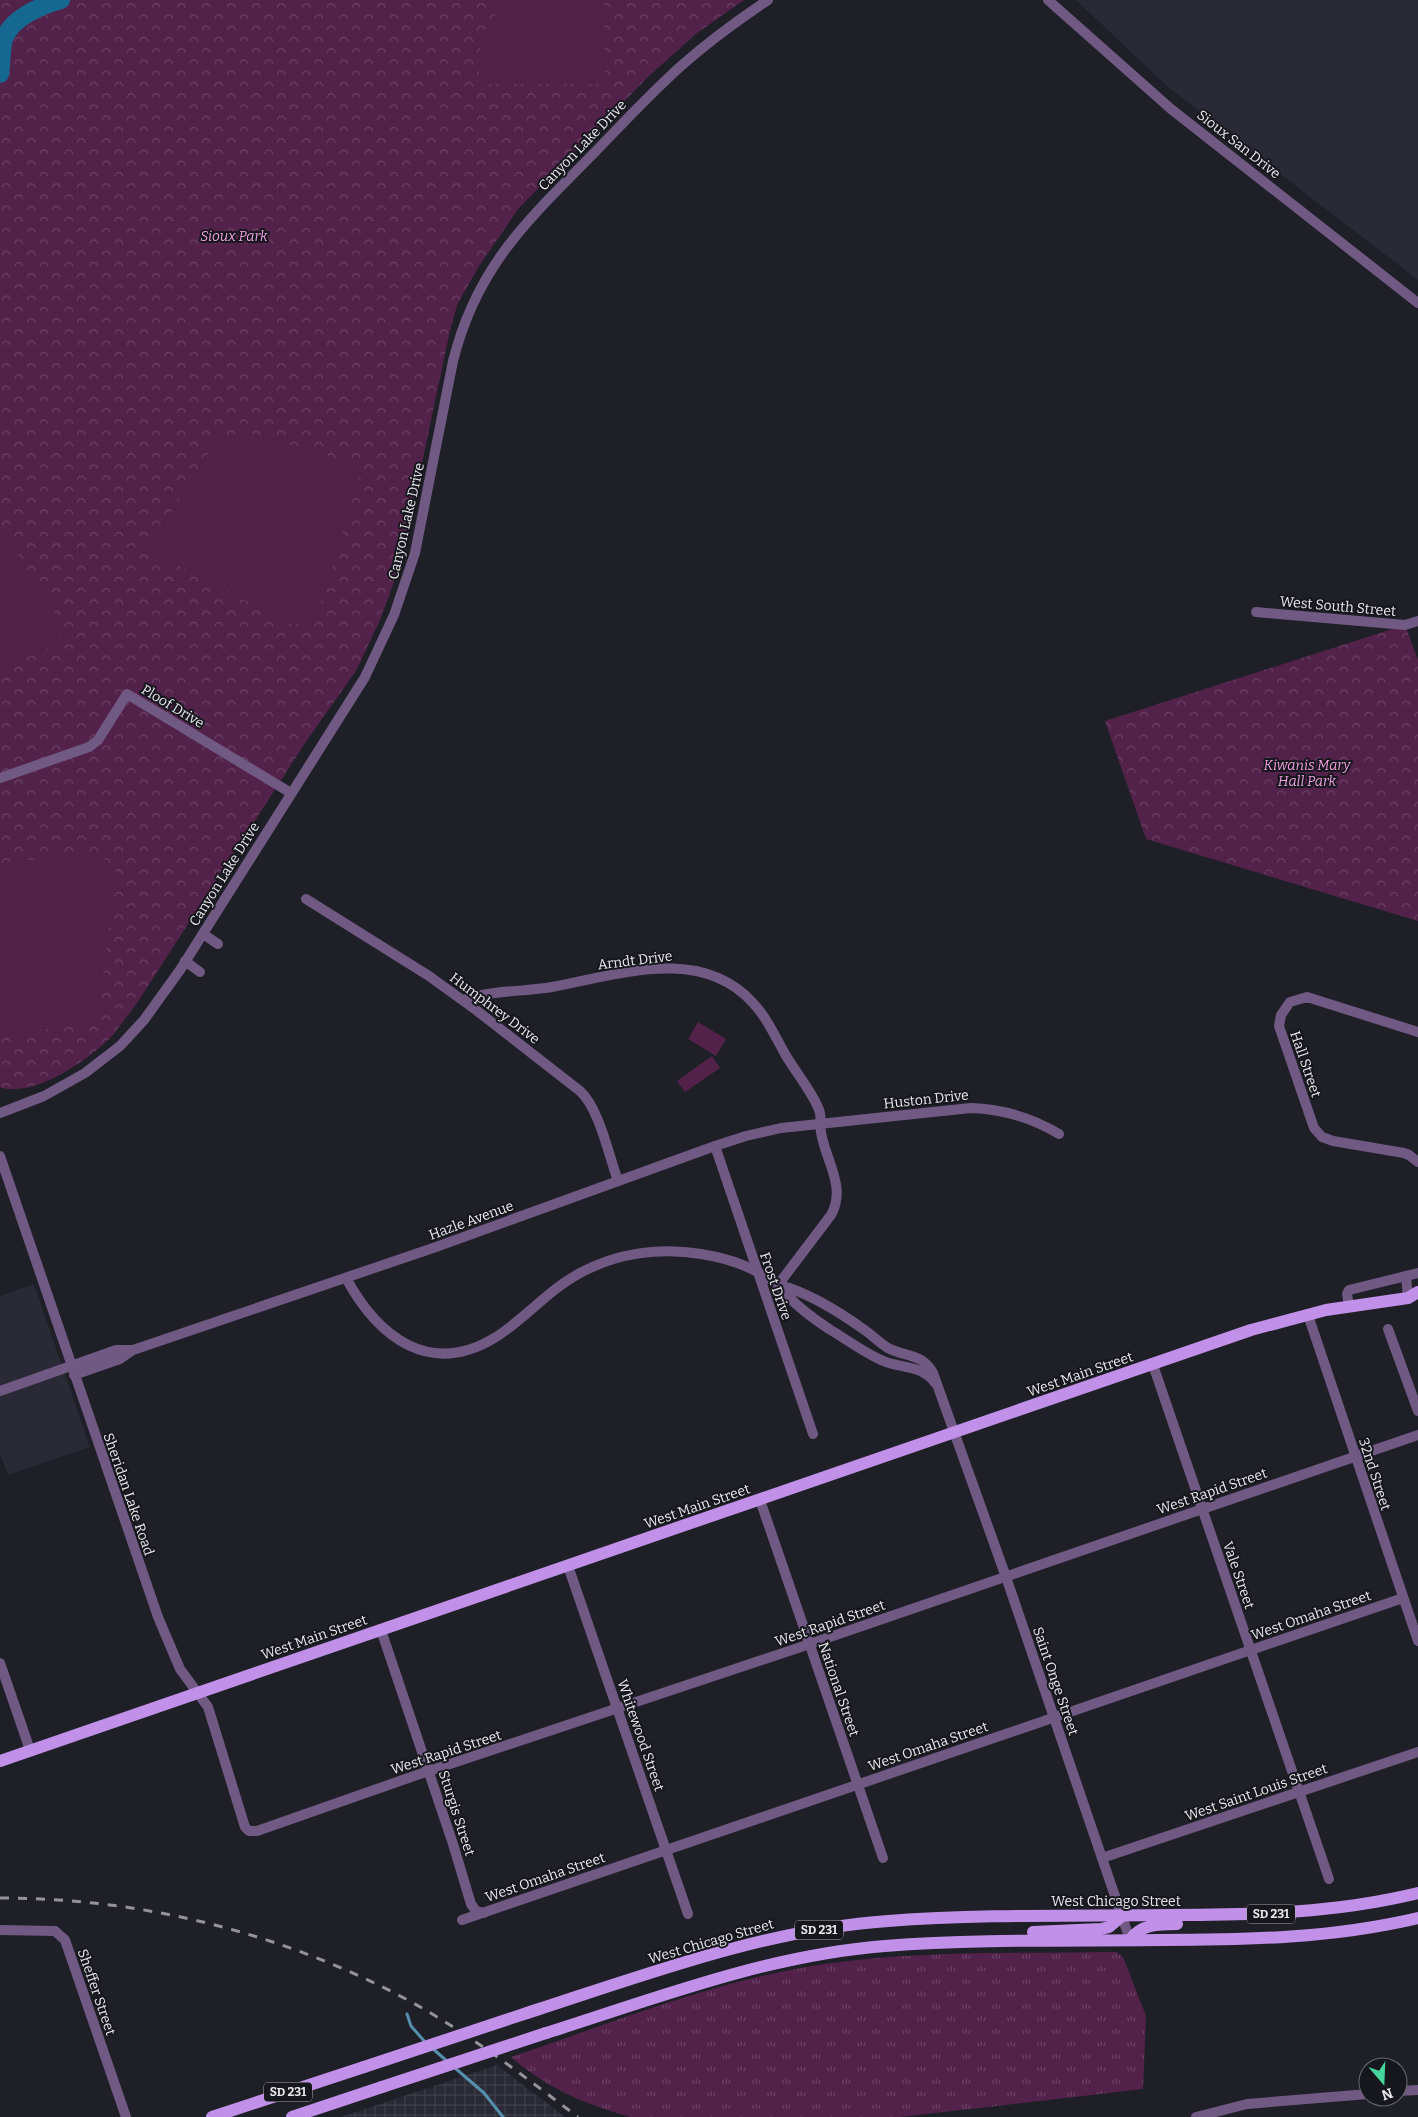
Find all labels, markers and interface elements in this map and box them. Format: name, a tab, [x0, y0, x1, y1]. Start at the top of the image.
street label: Canyon Lake Drive	[535, 97, 630, 194]
street label: Sioux San Drive	[1194, 107, 1284, 182]
park label: Sioux Park	[200, 228, 268, 245]
street label: Canyon Lake Drive	[385, 461, 428, 581]
street label: West South Street	[1279, 593, 1397, 620]
street label: Ploof Drive	[138, 681, 207, 732]
park label: Kiwanis Mary Hall Park	[1264, 757, 1351, 790]
street label: Canyon Lake Drive	[186, 819, 263, 929]
street label: Arndt Drive	[597, 947, 673, 974]
street label: Humphrey Drive	[446, 969, 543, 1048]
street label: Hall Street	[1286, 1029, 1325, 1100]
street label: Huston Drive	[883, 1087, 970, 1112]
street label: Hazle Avenue	[426, 1197, 516, 1244]
street label: Frost Drive	[756, 1250, 795, 1322]
street label: West Main Street	[1025, 1348, 1135, 1401]
street label: Sheridan Lake Road	[100, 1431, 157, 1558]
street label: 32nd Street	[1355, 1436, 1394, 1512]
street label: West Rapid Street	[1155, 1465, 1269, 1518]
street label: West Main Street	[642, 1480, 752, 1533]
street label: Vale Street	[1219, 1539, 1258, 1611]
street label: West Omaha Street	[1249, 1587, 1373, 1644]
street label: West Rapid Street	[773, 1597, 887, 1650]
street label: West Main Street	[259, 1611, 369, 1664]
street label: Saint Onge Street	[1029, 1625, 1082, 1738]
street label: National Street	[814, 1640, 863, 1739]
street label: Whitewood Street	[613, 1677, 668, 1793]
street label: West Omaha Street	[866, 1718, 990, 1775]
street label: West Rapid Street	[389, 1727, 504, 1778]
street label: West Saint Louis Street	[1183, 1760, 1330, 1825]
street label: Sturgis Street	[435, 1768, 478, 1858]
street label: West Omaha Street	[483, 1849, 607, 1906]
street label: West Chicago Street	[1051, 1893, 1181, 1910]
road number: SD 231	[1247, 1905, 1295, 1924]
street label: West Chicago Street	[646, 1915, 776, 1968]
road number: SD 231	[795, 1920, 843, 1940]
street label: Sheffer Street	[74, 1947, 119, 2038]
north arrow	[1358, 2057, 1408, 2107]
road number: SD 231	[264, 2082, 312, 2102]
text: N	[1379, 2084, 1395, 2104]

